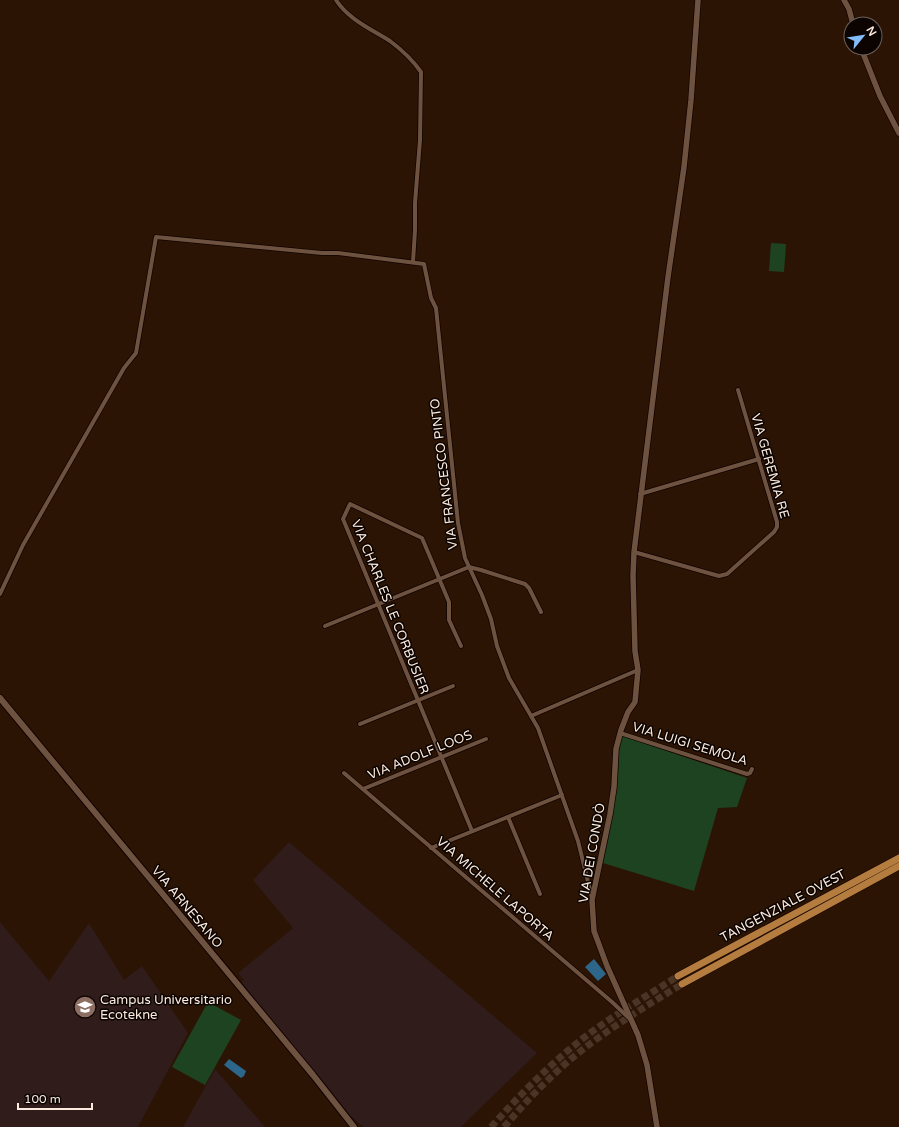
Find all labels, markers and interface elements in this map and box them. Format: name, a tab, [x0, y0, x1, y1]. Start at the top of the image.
north arrow	[843, 16, 883, 56]
text: N	[863, 24, 879, 38]
street label: VIA FRANCESCO PINTO	[427, 397, 461, 551]
street label: VIA GEREMIA RE	[747, 412, 793, 520]
street label: VIA CHARLES LE CORBUSIER	[348, 517, 432, 697]
street label: VIA LUIGI SEMOLA	[630, 719, 750, 769]
street label: VIA ADOLF LOOS	[365, 727, 475, 783]
street label: VIA DEI CONDÒ	[575, 802, 609, 904]
street label: VIA MICHELE LAPORTA	[433, 834, 557, 945]
street label: VIA ARNESANO	[148, 863, 226, 951]
street label: TANGENZIALE OVEST	[718, 866, 849, 946]
place label: Campus Universitario Ecotekne	[100, 992, 232, 1023]
school or university icon: Campus Universitario Ecotekne	[72, 994, 98, 1020]
scale bar	[18, 1085, 92, 1111]
text: 100 m	[24, 1092, 61, 1106]

